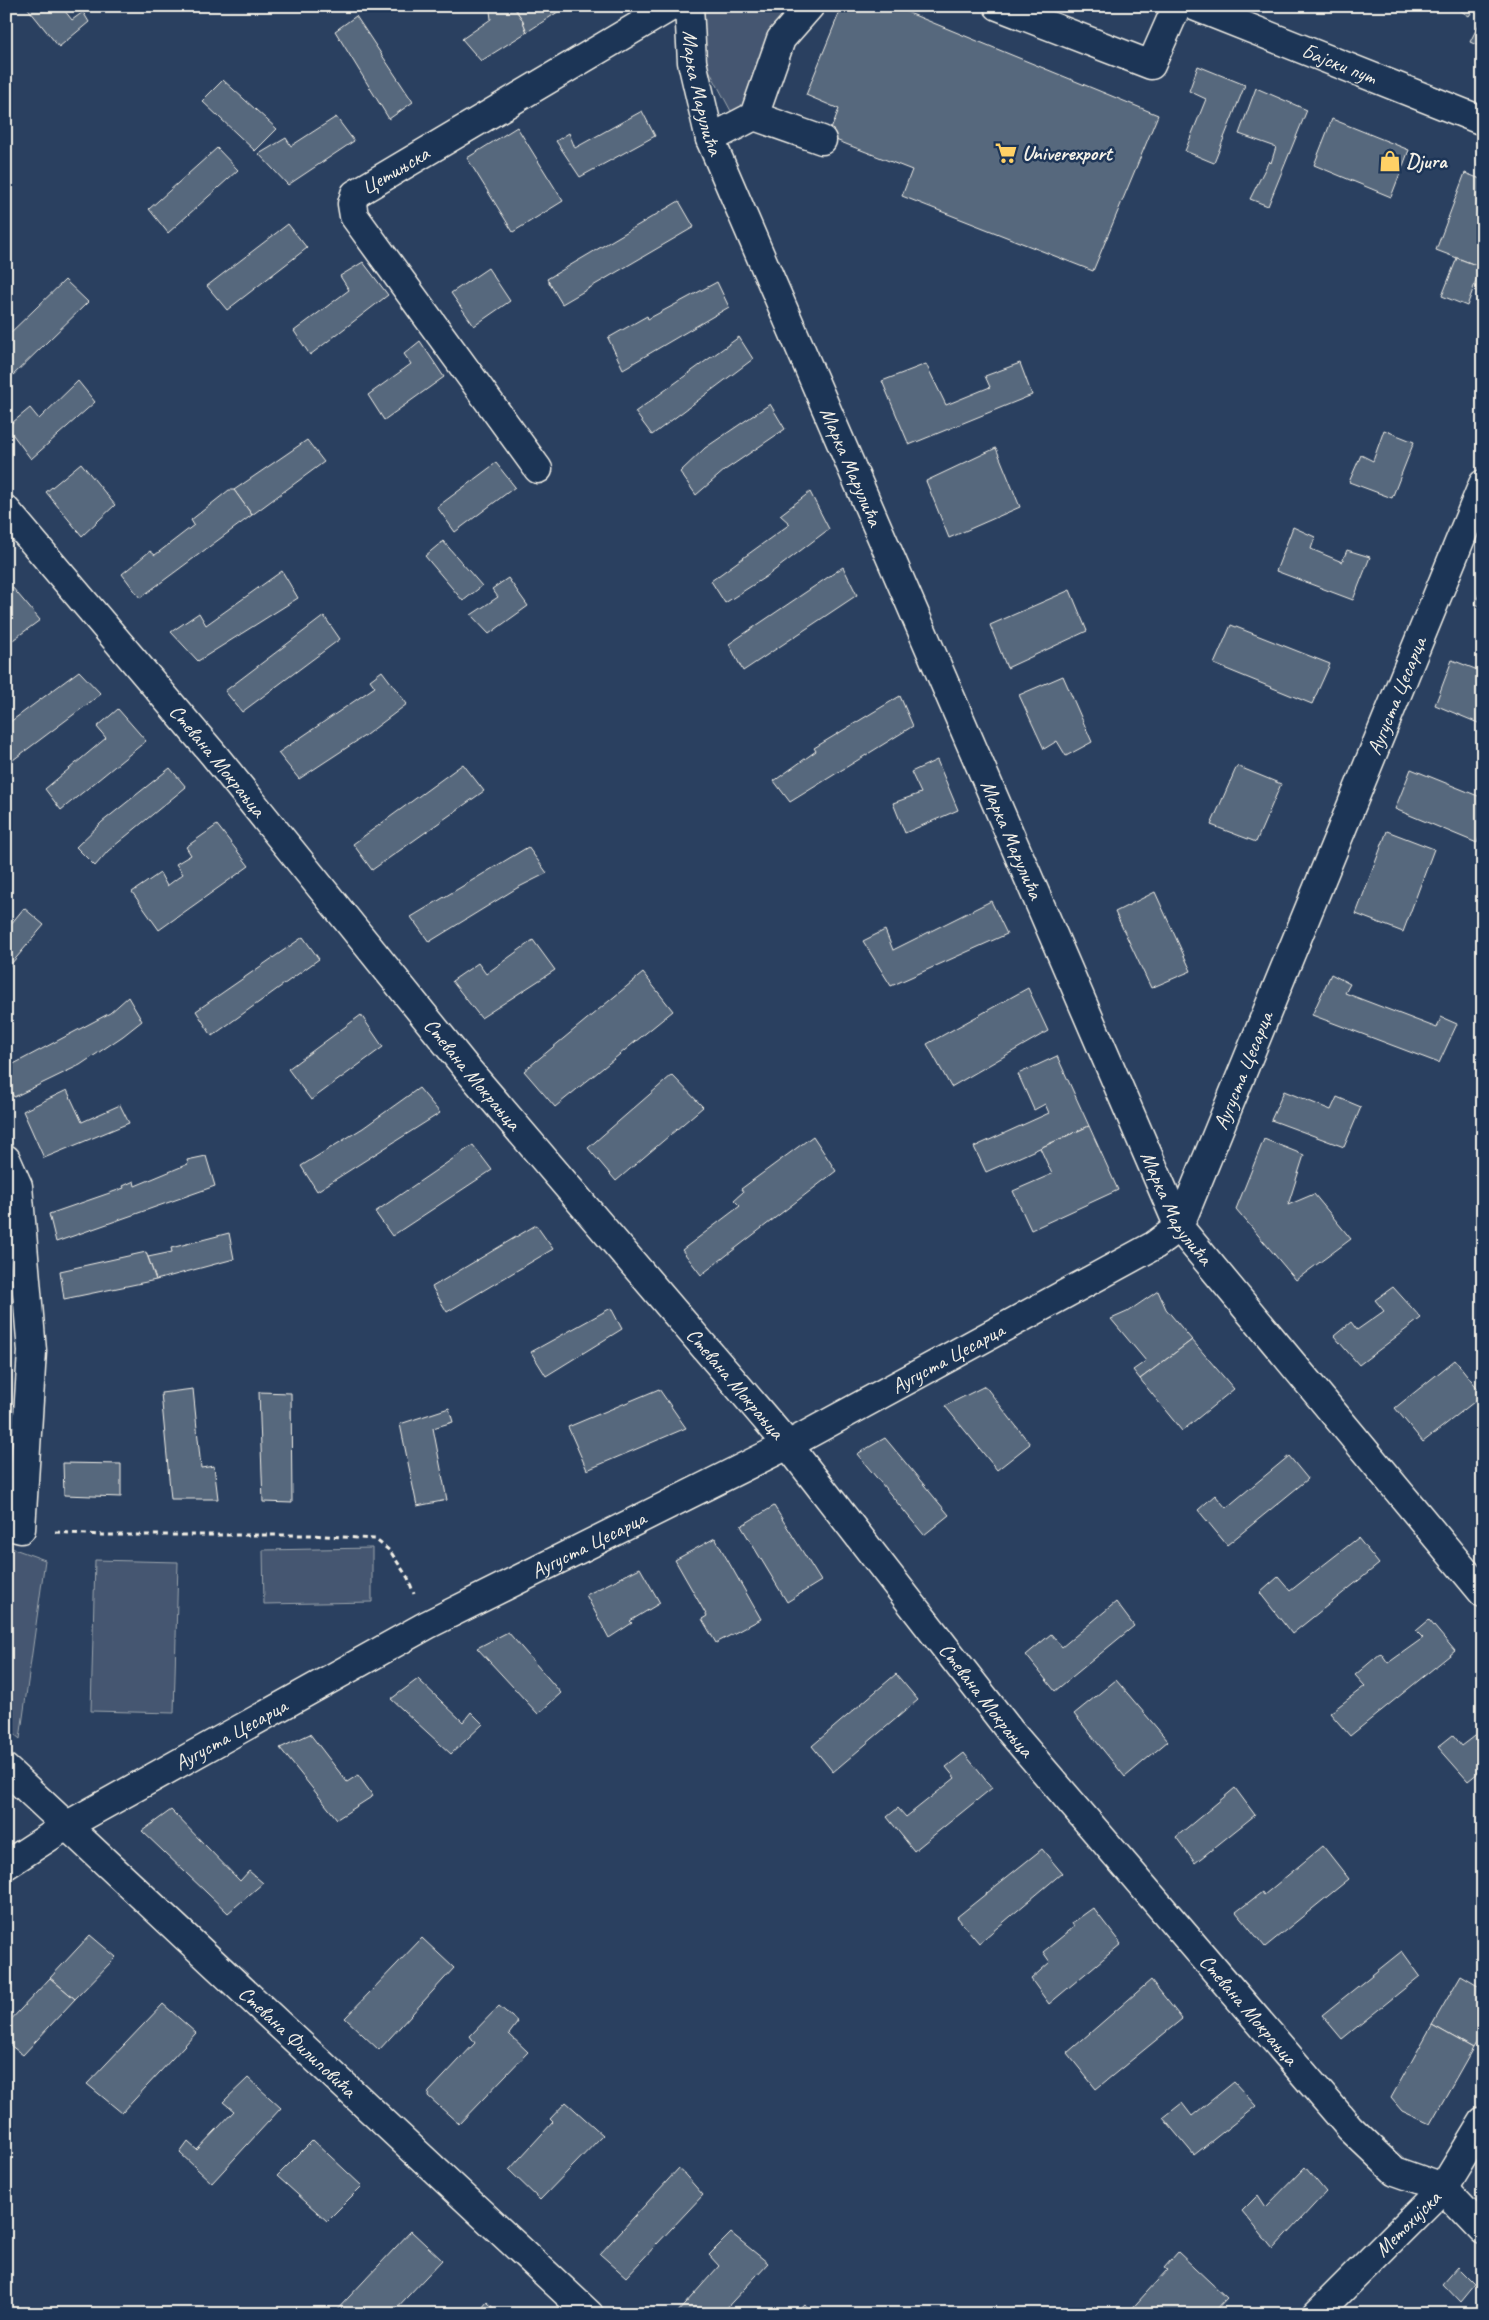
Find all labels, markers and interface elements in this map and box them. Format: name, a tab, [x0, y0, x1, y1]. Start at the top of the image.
street label: Марка Марулића	[677, 30, 729, 161]
street label: Бајски пут	[1298, 37, 1381, 91]
street label: Цетињска	[356, 139, 435, 200]
supermarket icon: Univerexport	[993, 140, 1019, 166]
place label: Univerexport	[1022, 140, 1114, 166]
shop icon: Djura	[1377, 148, 1403, 174]
place label: Djura	[1406, 148, 1448, 174]
street label: Марка Марулића	[814, 403, 889, 532]
street label: Аугуста Цесарца	[1361, 631, 1433, 759]
street label: Стевана Мокрањца	[164, 699, 273, 824]
street label: Марка Марулића	[975, 776, 1050, 905]
street label: Аугуста Цесарца	[1207, 1006, 1280, 1133]
street label: Стевана Мокрањца	[418, 1013, 528, 1137]
street label: Марка Марулића	[1135, 1147, 1219, 1272]
street label: Аугуста Цесарца	[887, 1316, 1011, 1399]
street label: Стевана Мокрањца	[681, 1322, 791, 1446]
street label: Аугуста Цесарца	[527, 1504, 652, 1584]
street label: Стевана Мокрањца	[933, 1638, 1041, 1764]
street label: Аугуста Цесарца	[170, 1691, 294, 1776]
street label: Стевана Мокрањца	[1194, 1949, 1305, 2072]
street label: Стевана Филиповића	[233, 1980, 363, 2104]
street label: Метохијска	[1369, 2184, 1447, 2262]

